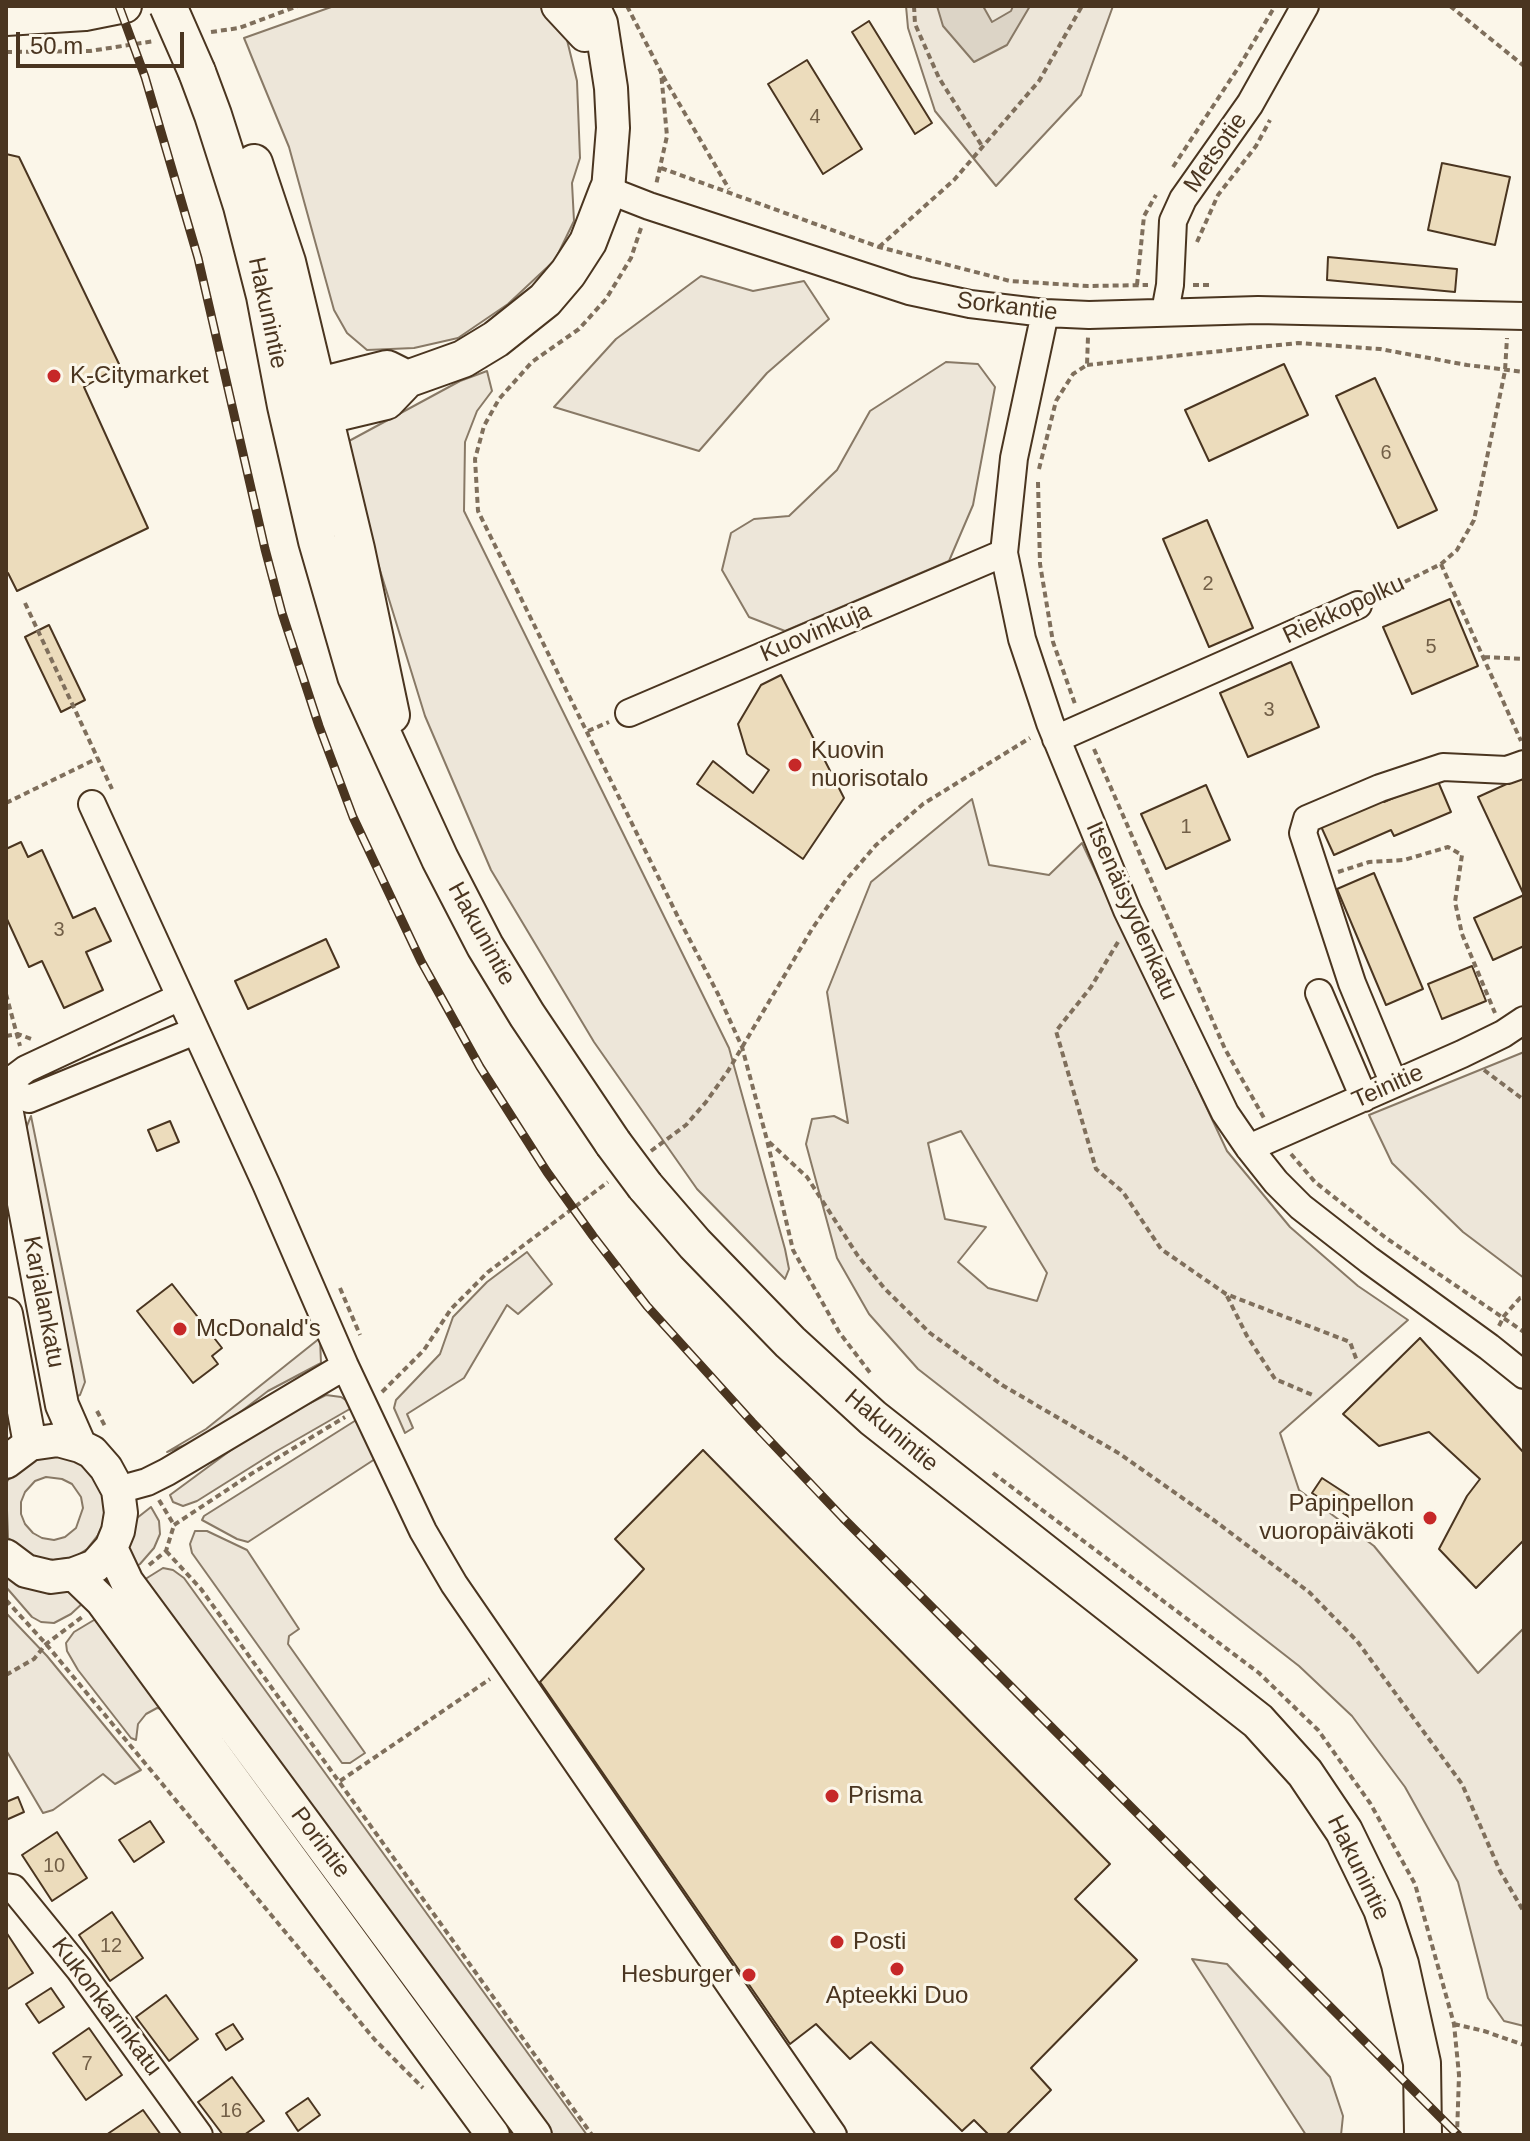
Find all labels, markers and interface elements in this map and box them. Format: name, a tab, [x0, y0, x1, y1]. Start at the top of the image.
scale bar	[20, 16, 188, 66]
text: 50 m	[30, 32, 83, 59]
house number: 4	[809, 105, 821, 129]
street label: Metsotie	[1178, 108, 1254, 198]
street label: Hakunintie	[241, 255, 293, 371]
street label: Sorkantie	[955, 287, 1059, 327]
place label: K-Citymarket	[70, 362, 209, 390]
marker: K-Citymarket	[45, 367, 63, 385]
house number: 6	[1380, 441, 1392, 465]
street label: Riekkopolku	[1279, 569, 1409, 651]
house number: 2	[1202, 572, 1214, 596]
street label: Kuovinkuja	[756, 597, 876, 669]
house number: 5	[1425, 635, 1437, 659]
house number: 3	[1263, 698, 1275, 722]
place label: Kuovin nuorisotalo	[811, 737, 928, 793]
marker: Kuovin nuorisotalo	[786, 756, 804, 774]
house number: 1	[1180, 815, 1192, 839]
street label: Itsenäisyydenkatu	[1079, 817, 1183, 1005]
street label: Hakunintie	[441, 877, 521, 991]
house number: 3	[53, 918, 65, 942]
street label: Teinitie	[1348, 1059, 1428, 1115]
street label: Karjalankatu	[16, 1234, 70, 1370]
place label: McDonald's	[196, 1315, 321, 1343]
marker: McDonald's	[171, 1320, 189, 1338]
street label: Hakunintie	[838, 1384, 944, 1478]
place label: Papinpellon vuoropäiväkoti	[1259, 1490, 1414, 1546]
marker: Papinpellon vuoropäiväkoti	[1421, 1509, 1439, 1527]
place label: Prisma	[848, 1782, 923, 1810]
marker: Prisma	[823, 1787, 841, 1805]
street label: Porintie	[284, 1802, 356, 1884]
street label: Hakunintie	[1320, 1811, 1396, 1925]
house number: 10	[43, 1854, 65, 1878]
place label: Posti	[853, 1928, 906, 1956]
street label: Kukonkarinkatu	[45, 1932, 167, 2082]
marker: Posti	[828, 1933, 846, 1951]
house number: 12	[100, 1934, 122, 1958]
marker: Apteekki Duo	[888, 1960, 906, 1978]
place label: Hesburger	[621, 1961, 733, 1989]
marker: Hesburger	[740, 1966, 758, 1984]
place label: Apteekki Duo	[826, 1982, 968, 2010]
house number: 7	[81, 2052, 93, 2076]
house number: 16	[220, 2099, 242, 2123]

